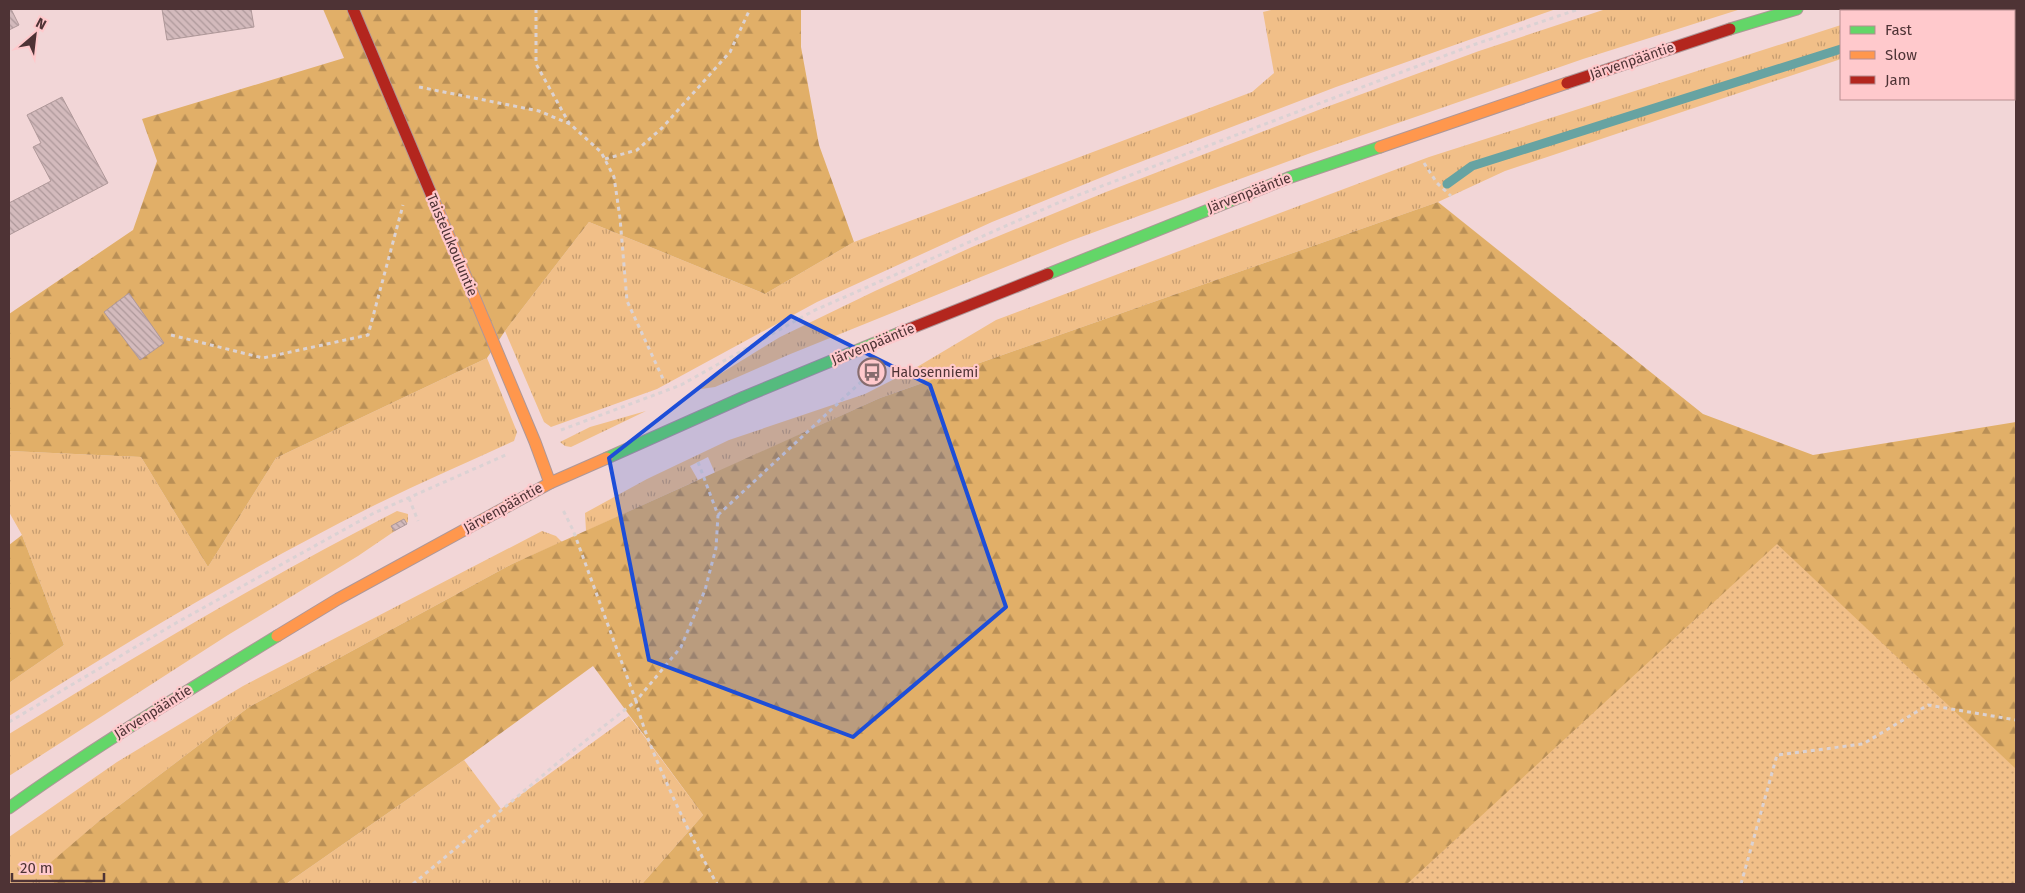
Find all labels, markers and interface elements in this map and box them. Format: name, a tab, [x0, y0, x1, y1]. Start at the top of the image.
north arrow	[10, 10, 60, 60]
legend	[1840, 10, 2015, 100]
text: N	[33, 14, 49, 34]
text: Fast	[1885, 21, 1912, 39]
street label: Järvenpääntie	[1588, 39, 1676, 83]
text: Slow	[1885, 46, 1917, 64]
text: Jam	[1885, 71, 1911, 89]
street label: Järvenpääntie	[1205, 169, 1293, 217]
street label: Taistelukouluntie	[423, 191, 481, 299]
street label: Järvenpääntie	[829, 320, 917, 368]
bus stop icon: Halosenniemi	[857, 357, 887, 387]
place label: Halosenniemi	[891, 364, 978, 381]
street label: Järvenpääntie	[460, 479, 546, 537]
street label: Järvenpääntie	[111, 681, 195, 743]
scale bar	[12, 850, 105, 882]
text: 20 m	[20, 859, 53, 877]

